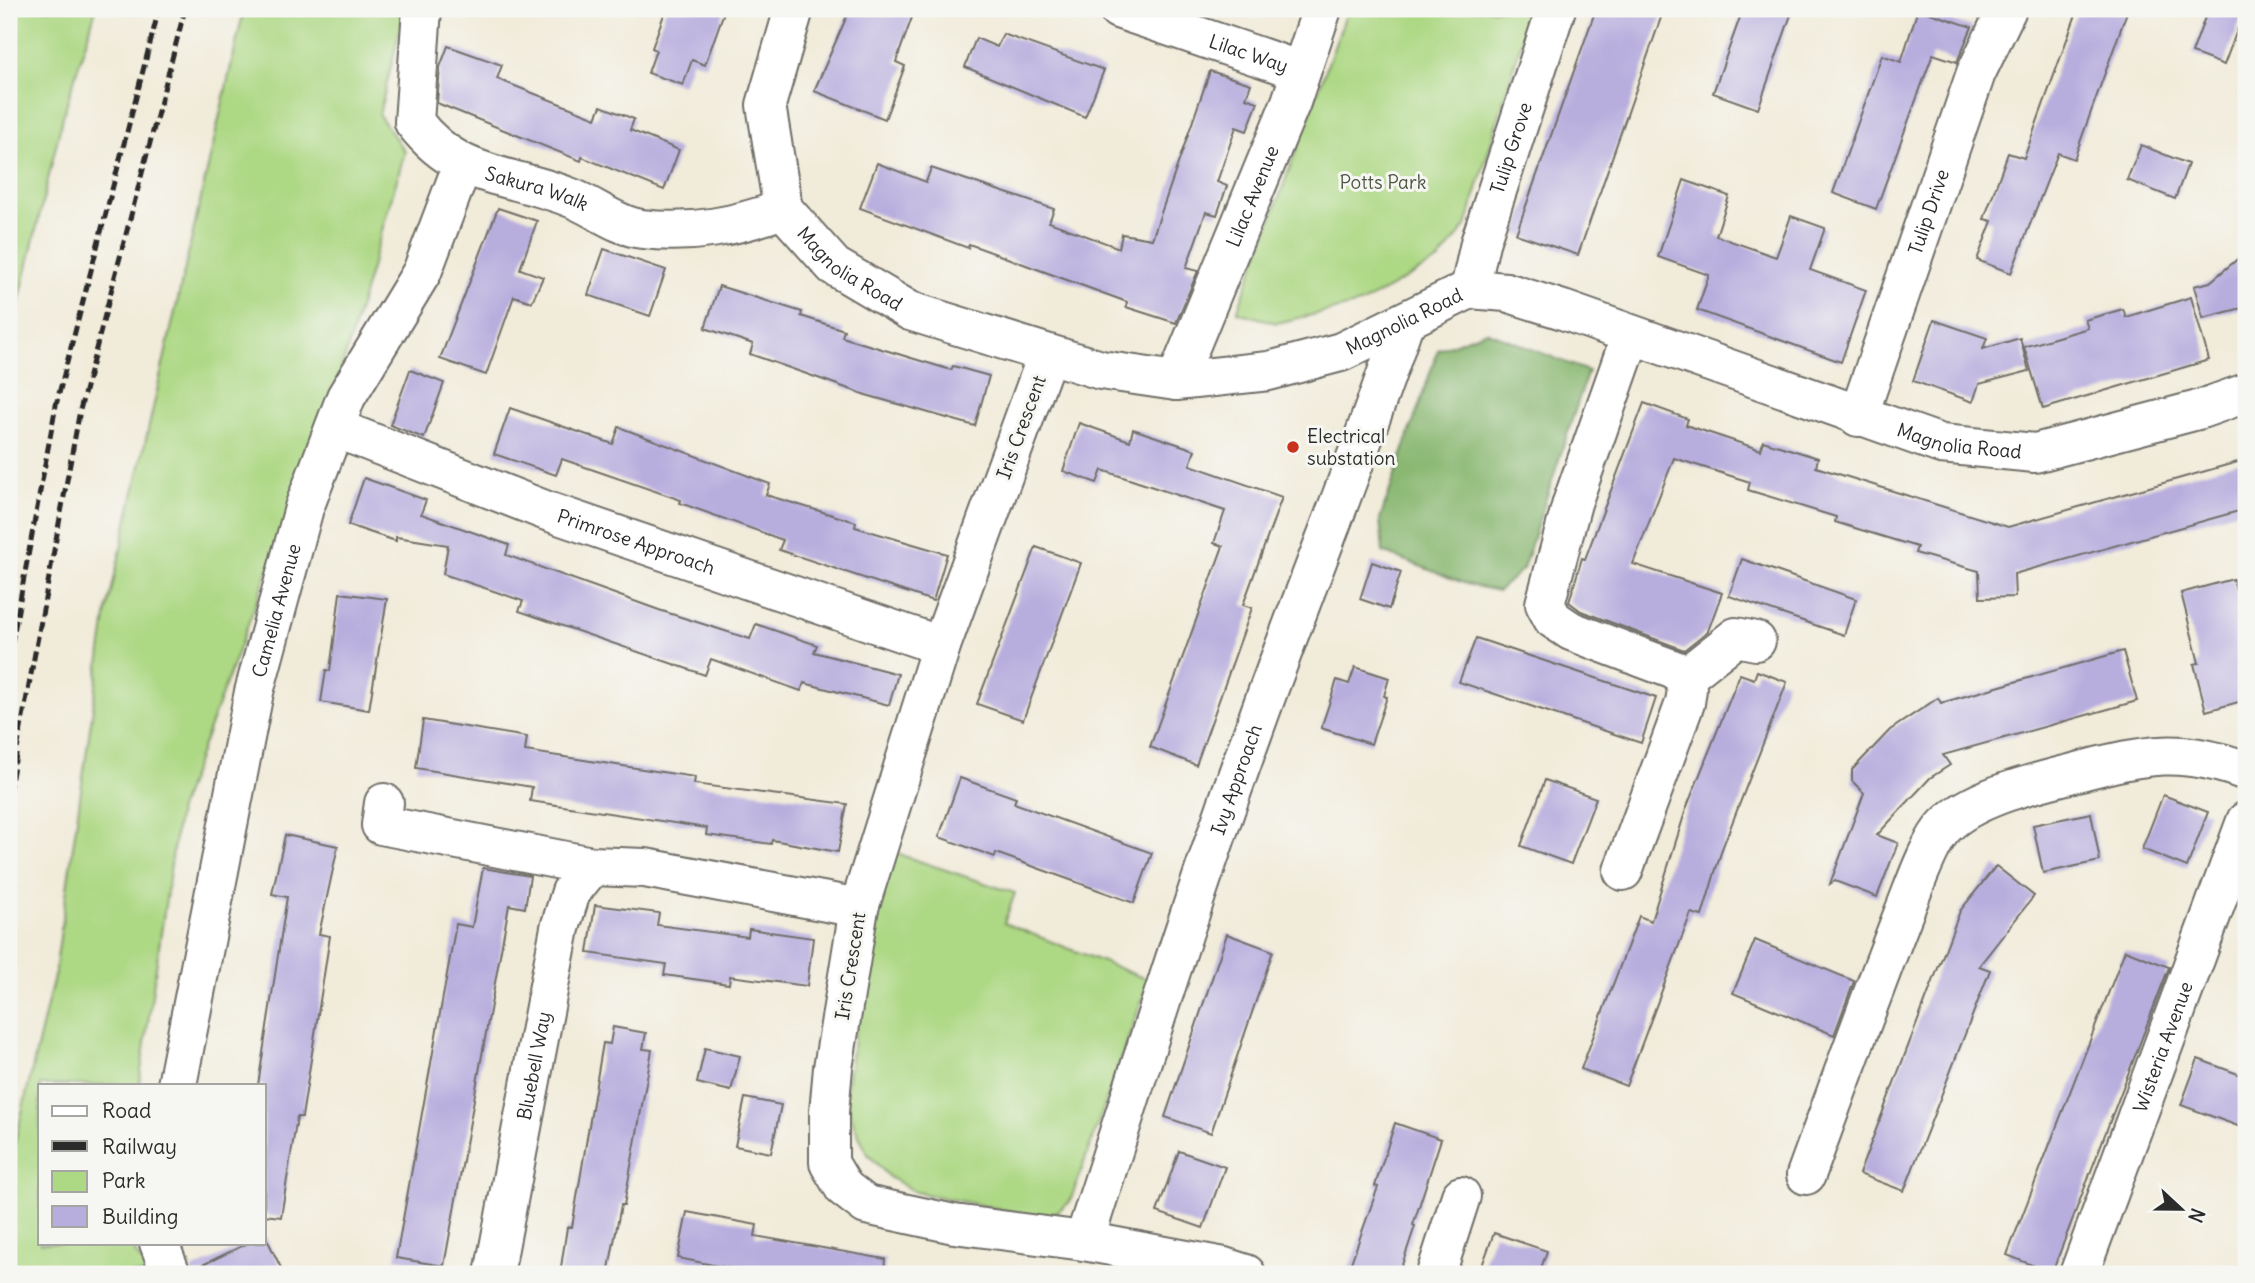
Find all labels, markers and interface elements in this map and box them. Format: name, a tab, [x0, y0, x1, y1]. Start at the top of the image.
street label: Lilac Way	[1206, 29, 1291, 78]
street label: Tulip Grove	[1485, 99, 1537, 197]
street label: Lilac Avenue	[1221, 142, 1284, 250]
street label: Sakura Walk	[482, 161, 593, 216]
street label: Tulip Drive	[1903, 166, 1954, 258]
park label: Potts Park	[1340, 170, 1427, 194]
street label: Magnolia Road	[792, 221, 907, 316]
street label: Magnolia Road	[1342, 283, 1466, 360]
street label: Iris Crescent	[991, 372, 1051, 482]
street label: Magnolia Road	[1894, 417, 2023, 464]
place label: Electrical substation	[1307, 424, 1395, 470]
marker: Electrical substation	[1285, 439, 1301, 455]
street label: Primrose Approach	[554, 503, 718, 580]
street label: Camelia Avenue	[247, 541, 306, 680]
street label: Ivy Approach	[1206, 721, 1267, 838]
street label: Iris Crescent	[830, 910, 870, 1022]
street label: Wisteria Avenue	[2128, 978, 2198, 1116]
street label: Bluebell Way	[512, 1009, 556, 1122]
legend	[38, 1084, 266, 1244]
text: Road	[102, 1097, 151, 1124]
text: Railway	[102, 1133, 177, 1160]
text: Park	[102, 1167, 145, 1194]
north arrow	[2146, 1174, 2216, 1244]
text: Building	[102, 1203, 178, 1230]
text: N	[2183, 1205, 2210, 1226]

